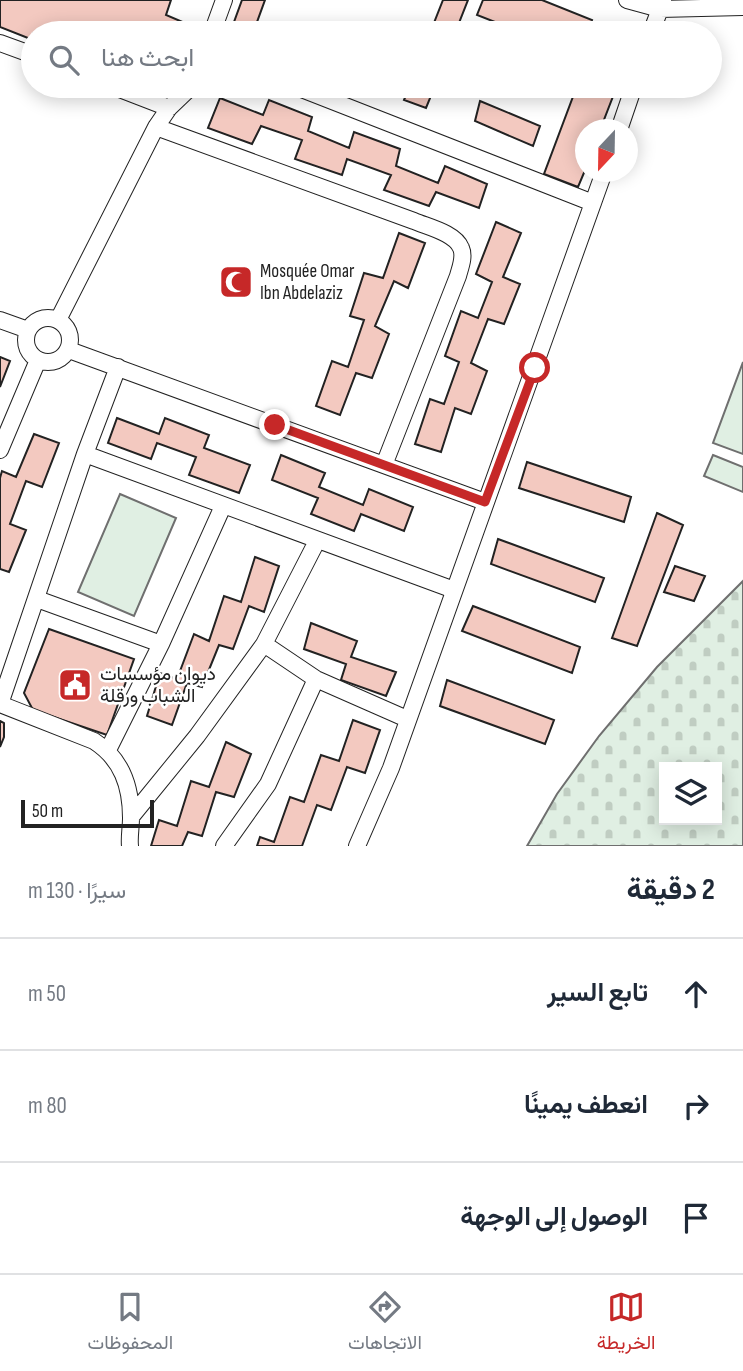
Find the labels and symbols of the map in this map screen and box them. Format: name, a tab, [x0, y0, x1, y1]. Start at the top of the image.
north arrow	[575, 119, 638, 182]
place label: Mosquée Omar Ibn Abdelaziz	[260, 260, 355, 305]
mosque icon: Mosquée Omar Ibn Abdelaziz	[217, 263, 255, 301]
route start	[519, 352, 550, 383]
route end	[259, 409, 290, 440]
place label: ديوان مؤسسات الشباب ورقلة	[100, 663, 216, 708]
public building icon: ديوان مؤسسات الشباب ورقلة	[56, 666, 94, 704]
scale bar	[21, 797, 154, 829]

